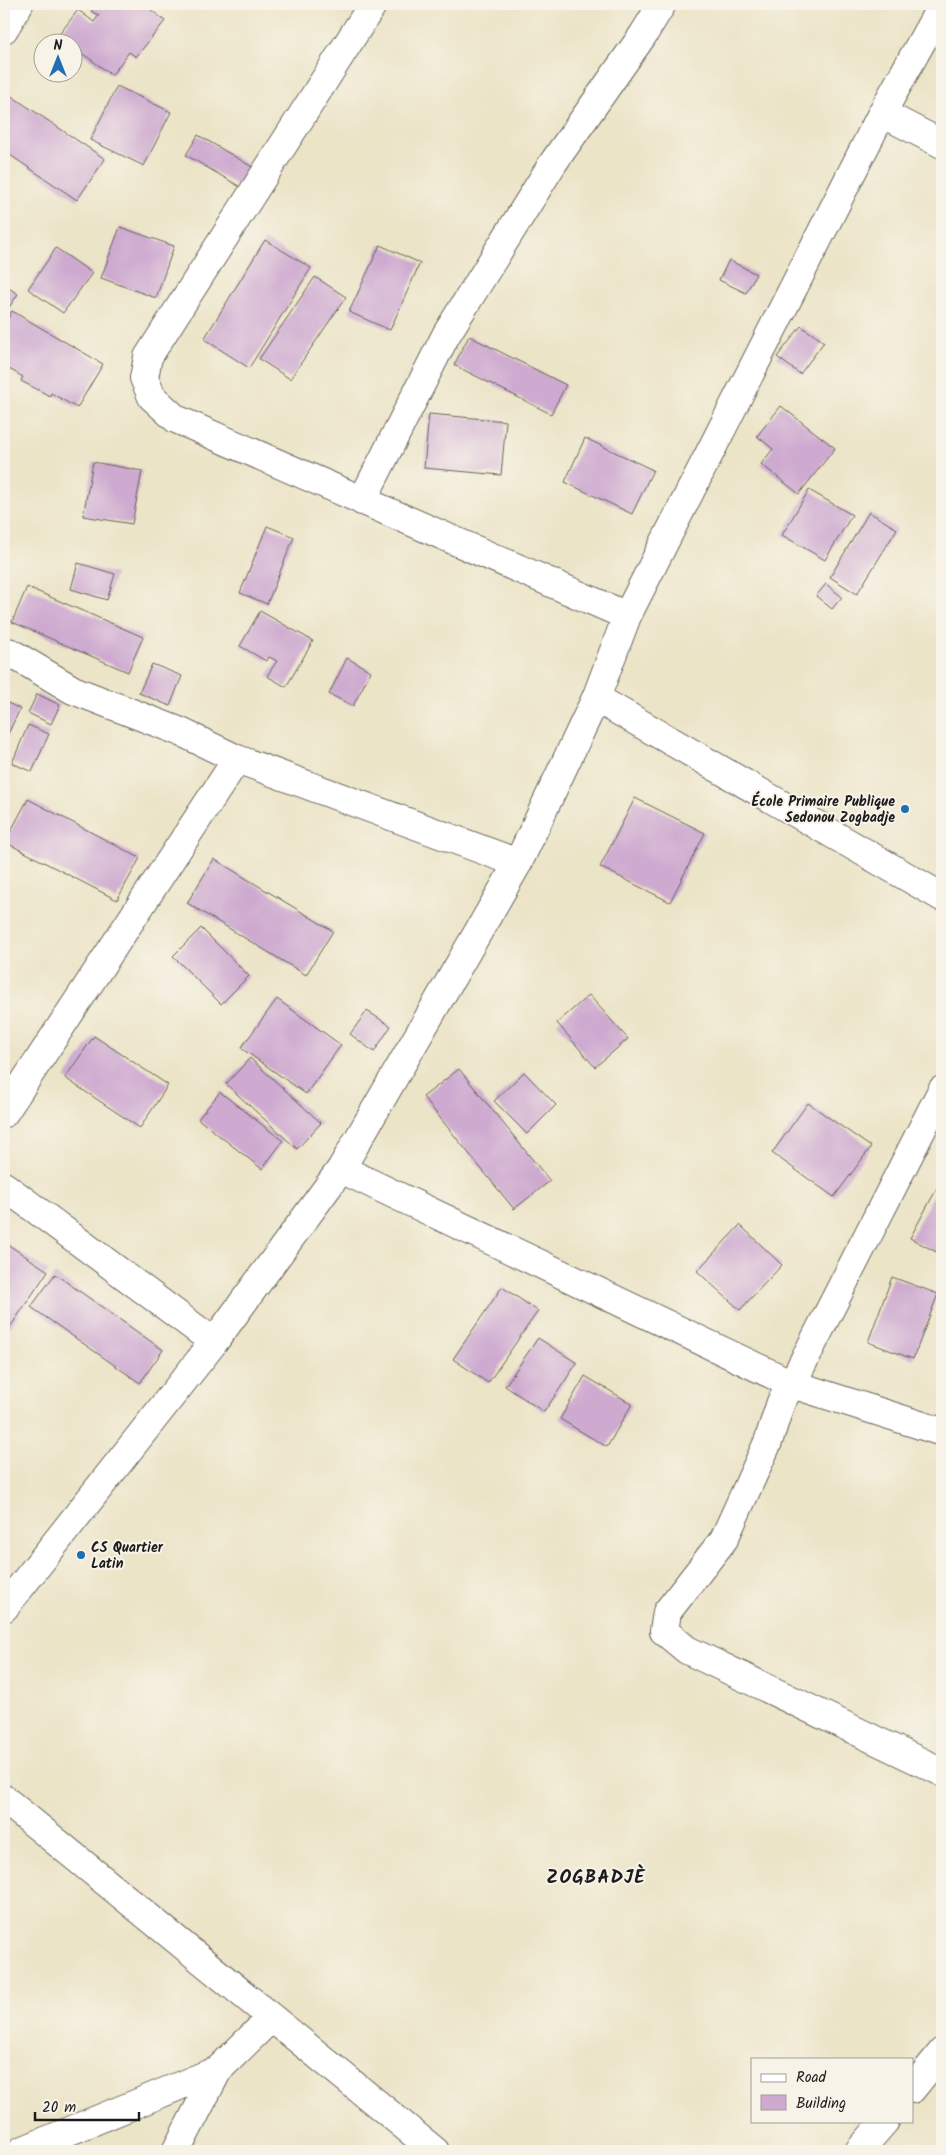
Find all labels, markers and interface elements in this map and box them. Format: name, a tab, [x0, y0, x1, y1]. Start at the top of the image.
north arrow	[32, 32, 82, 82]
text: N	[54, 35, 63, 57]
place label: École Primaire Publique Sedonou Zogbadje	[751, 791, 895, 829]
marker: École Primaire Publique Sedonou Zogbadje	[899, 803, 911, 815]
place label: CS Quartier Latin	[91, 1537, 164, 1575]
marker: CS Quartier Latin	[75, 1549, 87, 1561]
district label: ZOGBADJÈ	[546, 1863, 646, 1893]
legend	[751, 2058, 914, 2122]
text: Road	[796, 2066, 827, 2090]
scale bar	[35, 2090, 139, 2122]
text: Building	[796, 2092, 846, 2116]
text: 20 m	[42, 2096, 76, 2120]

